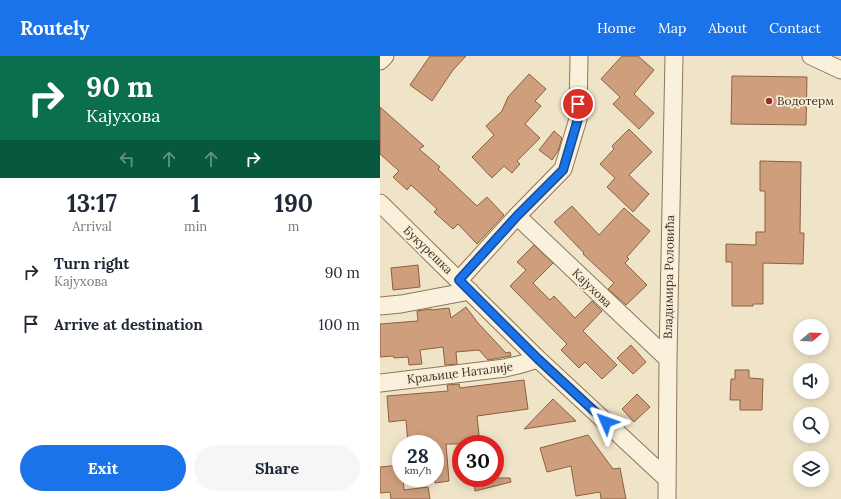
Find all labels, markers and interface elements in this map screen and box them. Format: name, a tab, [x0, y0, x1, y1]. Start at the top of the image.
text: Routely	[20, 16, 90, 40]
text: Home	[597, 19, 636, 37]
text: Map	[658, 19, 686, 37]
text: About	[708, 19, 747, 37]
text: Contact	[769, 19, 821, 37]
text: 90 m	[86, 69, 153, 105]
icon: right	[20, 72, 72, 124]
pin	[561, 87, 595, 121]
icon: arrive	[567, 93, 589, 115]
place label: Водотерм	[777, 93, 834, 108]
marker: Водотерм	[764, 96, 774, 106]
text: Кајухова	[86, 104, 160, 127]
icon: left	[116, 148, 138, 170]
icon: ahead	[158, 148, 180, 170]
icon: ahead	[200, 148, 222, 170]
icon: right	[242, 148, 264, 170]
text: 13:17	[67, 188, 117, 219]
text: 1	[191, 188, 201, 219]
text: 190	[274, 188, 313, 219]
street label: Владимира Роловића	[660, 215, 677, 339]
text: Arrival	[72, 218, 112, 235]
text: min	[184, 218, 207, 235]
text: m	[288, 218, 299, 235]
street label: Букурешка	[401, 222, 456, 277]
text: Turn right	[54, 254, 130, 273]
icon: right	[20, 261, 42, 283]
text: 90 m	[325, 263, 360, 282]
street label: Кајухова	[569, 265, 615, 310]
text: Кајухова	[54, 273, 108, 290]
icon: arrive	[20, 313, 42, 335]
text: Arrive at destination	[54, 315, 203, 334]
text: 100 m	[319, 315, 360, 334]
north arrow	[793, 319, 829, 355]
map controls	[793, 319, 829, 487]
street label: Краљице Наталије	[406, 358, 514, 386]
button: sound	[793, 363, 829, 399]
position arrow	[585, 401, 627, 443]
button: search	[793, 407, 829, 443]
speed limit sign: 30	[452, 435, 504, 487]
text: 28	[407, 443, 429, 468]
button: Exit	[20, 445, 186, 491]
button: Share	[194, 445, 360, 491]
button: layers	[793, 451, 829, 487]
text: km/h	[404, 464, 432, 477]

